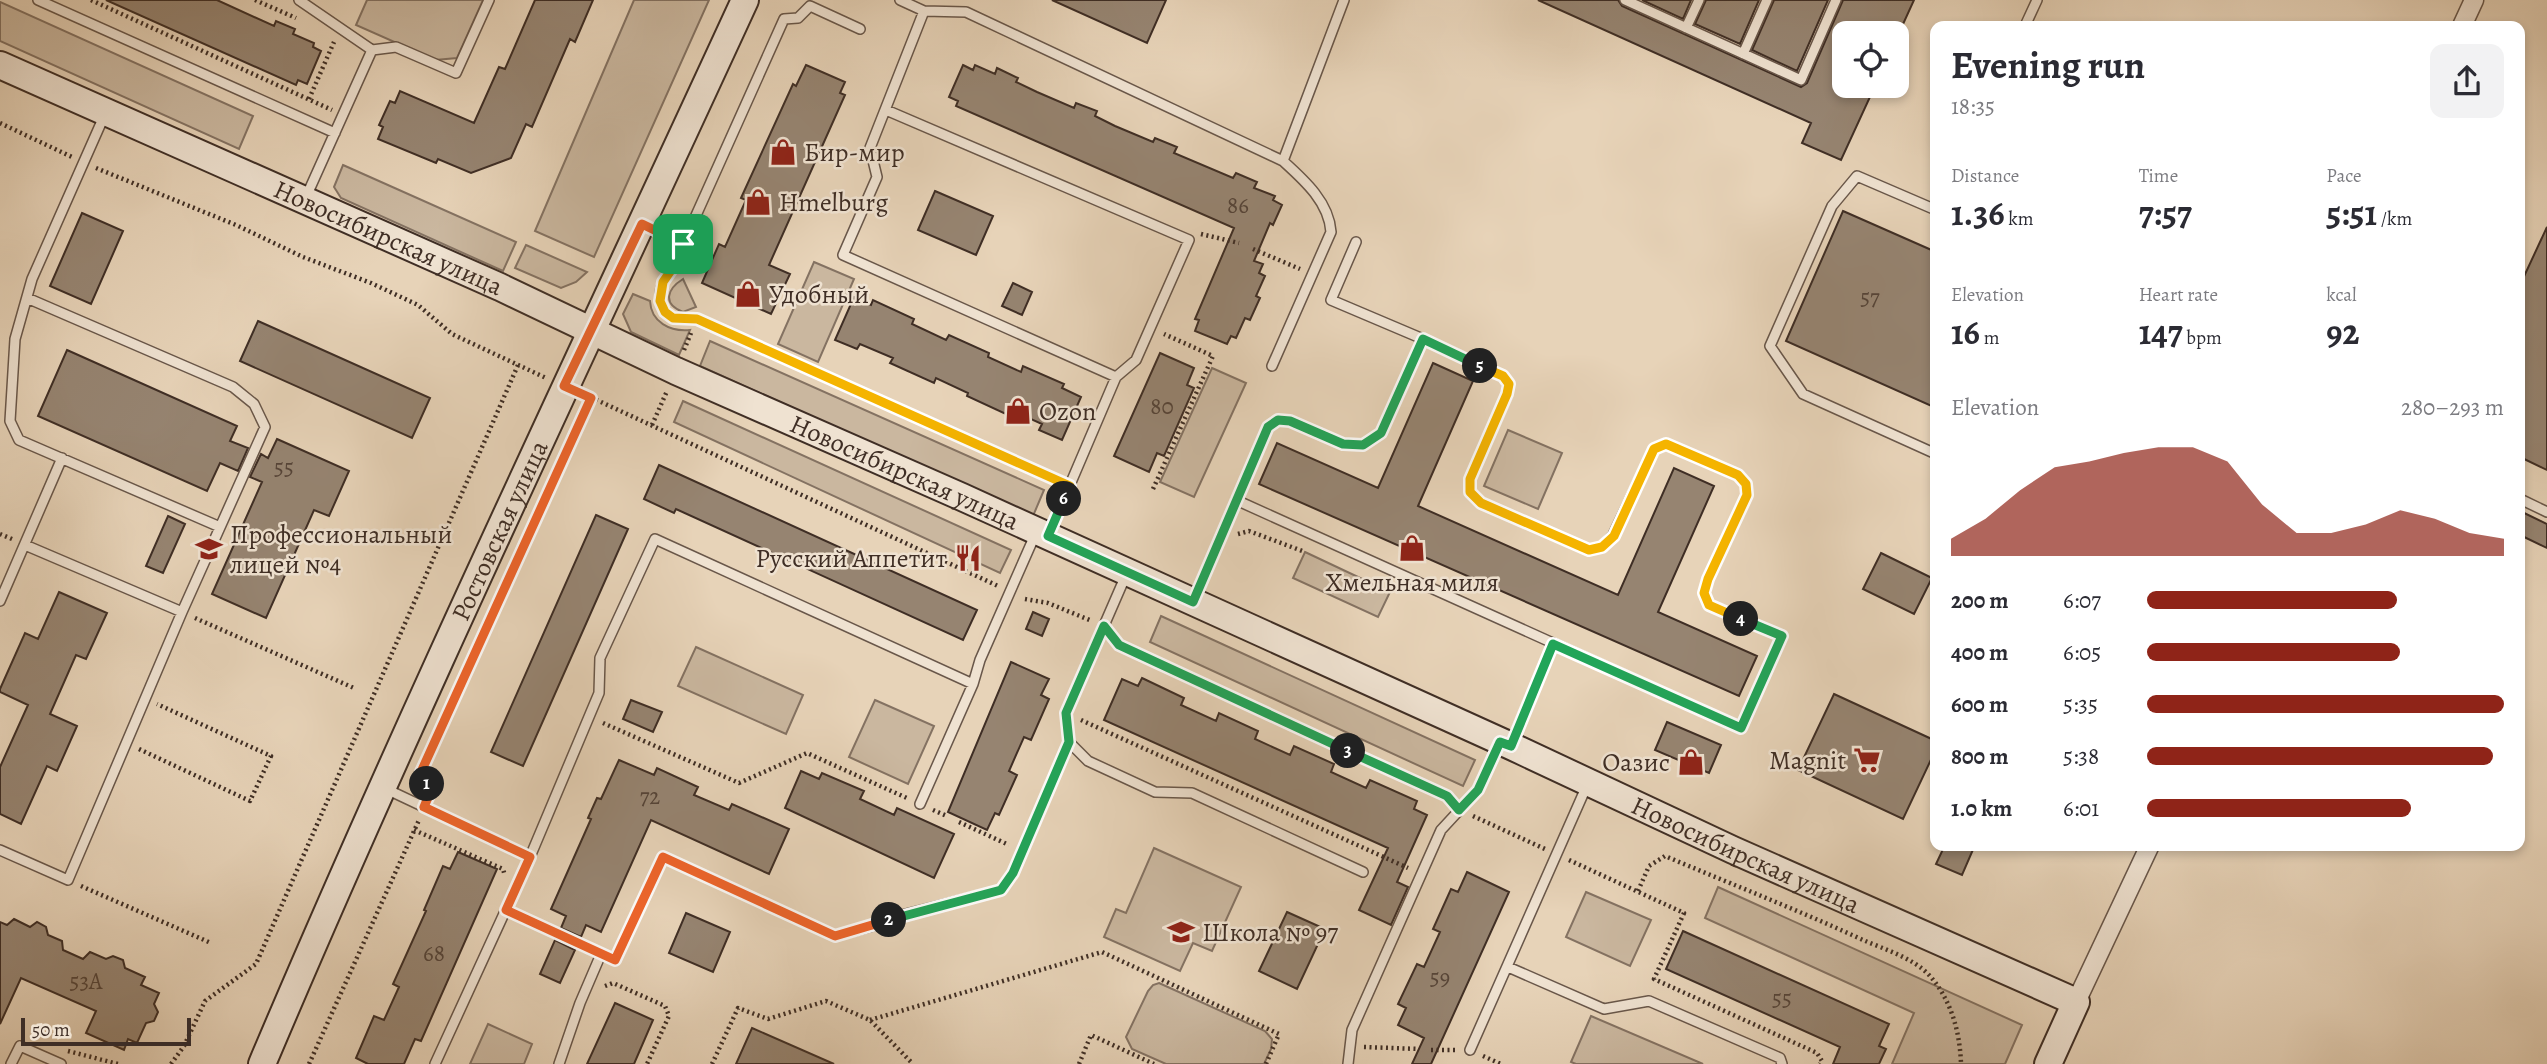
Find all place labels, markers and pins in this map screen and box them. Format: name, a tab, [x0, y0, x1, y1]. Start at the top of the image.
place label: Бир-мир	[804, 135, 905, 170]
shop icon: Бир-мир	[768, 137, 798, 167]
place label: Hmelburg	[779, 185, 888, 220]
shop icon: Hmelburg	[743, 187, 773, 217]
pin	[653, 214, 713, 274]
place label: Удобный	[769, 277, 869, 312]
shop icon: Удобный	[733, 279, 763, 309]
pin: 5	[1462, 348, 1498, 384]
place label: Ozon	[1039, 394, 1096, 429]
shop icon: Ozon	[1003, 396, 1033, 426]
pin: 6	[1046, 482, 1082, 516]
place label: Профессиональный лицей №4	[230, 517, 453, 582]
shop icon: Хмельная миля	[1397, 533, 1427, 563]
school or university icon: Профессиональный лицей №4	[194, 534, 224, 564]
place label: Русский Аппетит	[755, 541, 947, 576]
restaurant icon: Русский Аппетит	[953, 543, 983, 573]
place label: Хмельная миля	[1325, 565, 1499, 600]
pin: 4	[1724, 602, 1758, 636]
pin: 3	[1330, 734, 1366, 768]
place label: Magnit	[1769, 743, 1846, 778]
place label: Оазис	[1602, 745, 1670, 780]
supermarket icon: Magnit	[1852, 745, 1882, 775]
shop icon: Оазис	[1676, 747, 1706, 777]
pin: 1	[410, 766, 444, 802]
pin: 2	[872, 902, 906, 937]
place label: Школа № 97	[1202, 915, 1338, 950]
school or university icon: Школа № 97	[1166, 917, 1196, 947]

